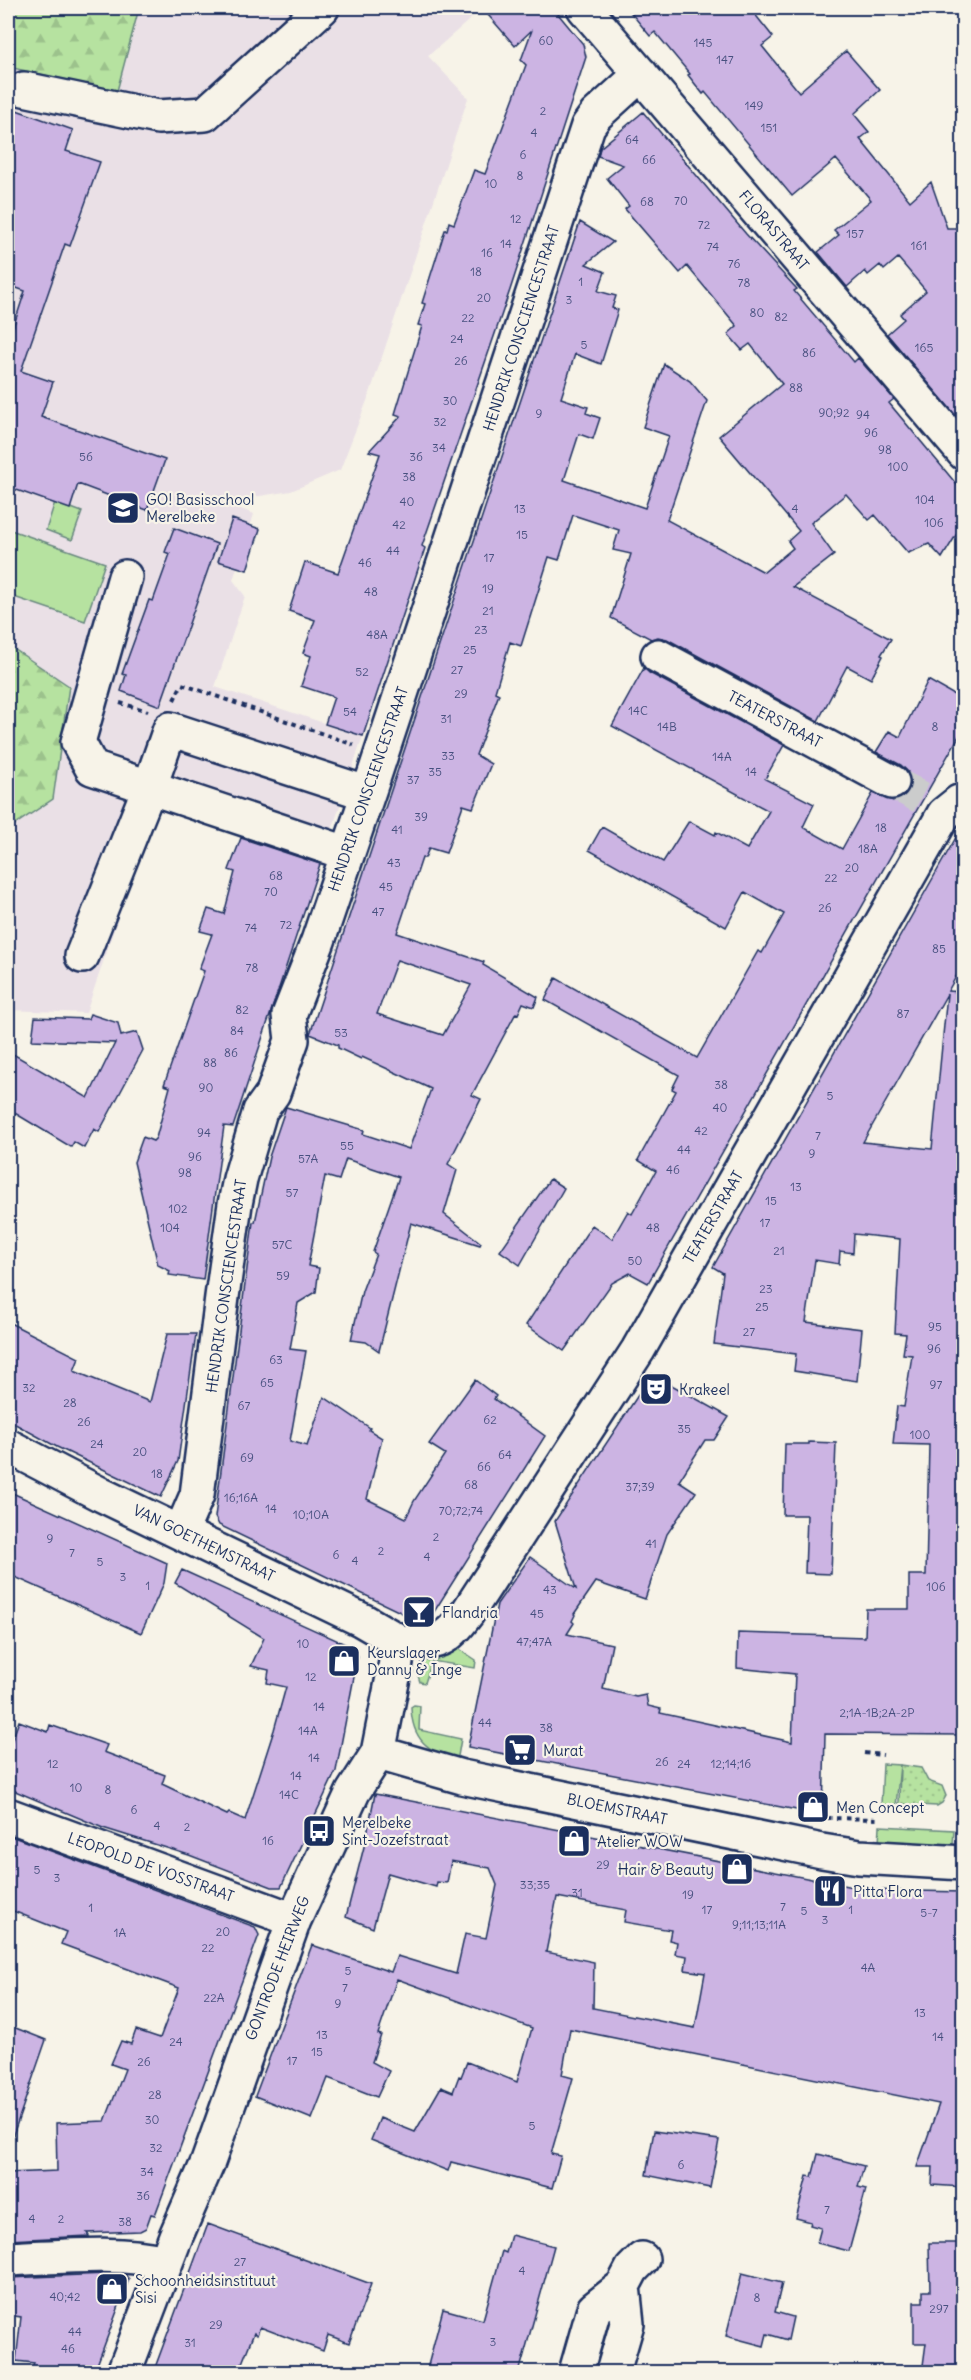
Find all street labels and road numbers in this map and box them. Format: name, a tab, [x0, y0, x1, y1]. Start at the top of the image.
street label: FLORASTRAAT	[735, 186, 813, 274]
street label: HENDRIK CONSCIENCESTRAAT	[479, 222, 563, 433]
street label: HENDRIK CONSCIENCESTRAAT	[324, 684, 412, 894]
street label: TEATERSTRAAT	[725, 686, 825, 752]
street label: TEATERSTRAAT	[679, 1167, 747, 1267]
street label: HENDRIK CONSCIENCESTRAAT	[202, 1178, 250, 1394]
street label: VAN GOETHEMSTRAAT	[130, 1500, 278, 1586]
street label: BLOEMSTRAAT	[565, 1789, 669, 1829]
street label: LEOPOLD DE VOSSTRAAT	[65, 1828, 237, 1906]
street label: GONTRODE HEIRWEG	[241, 1893, 313, 2043]

